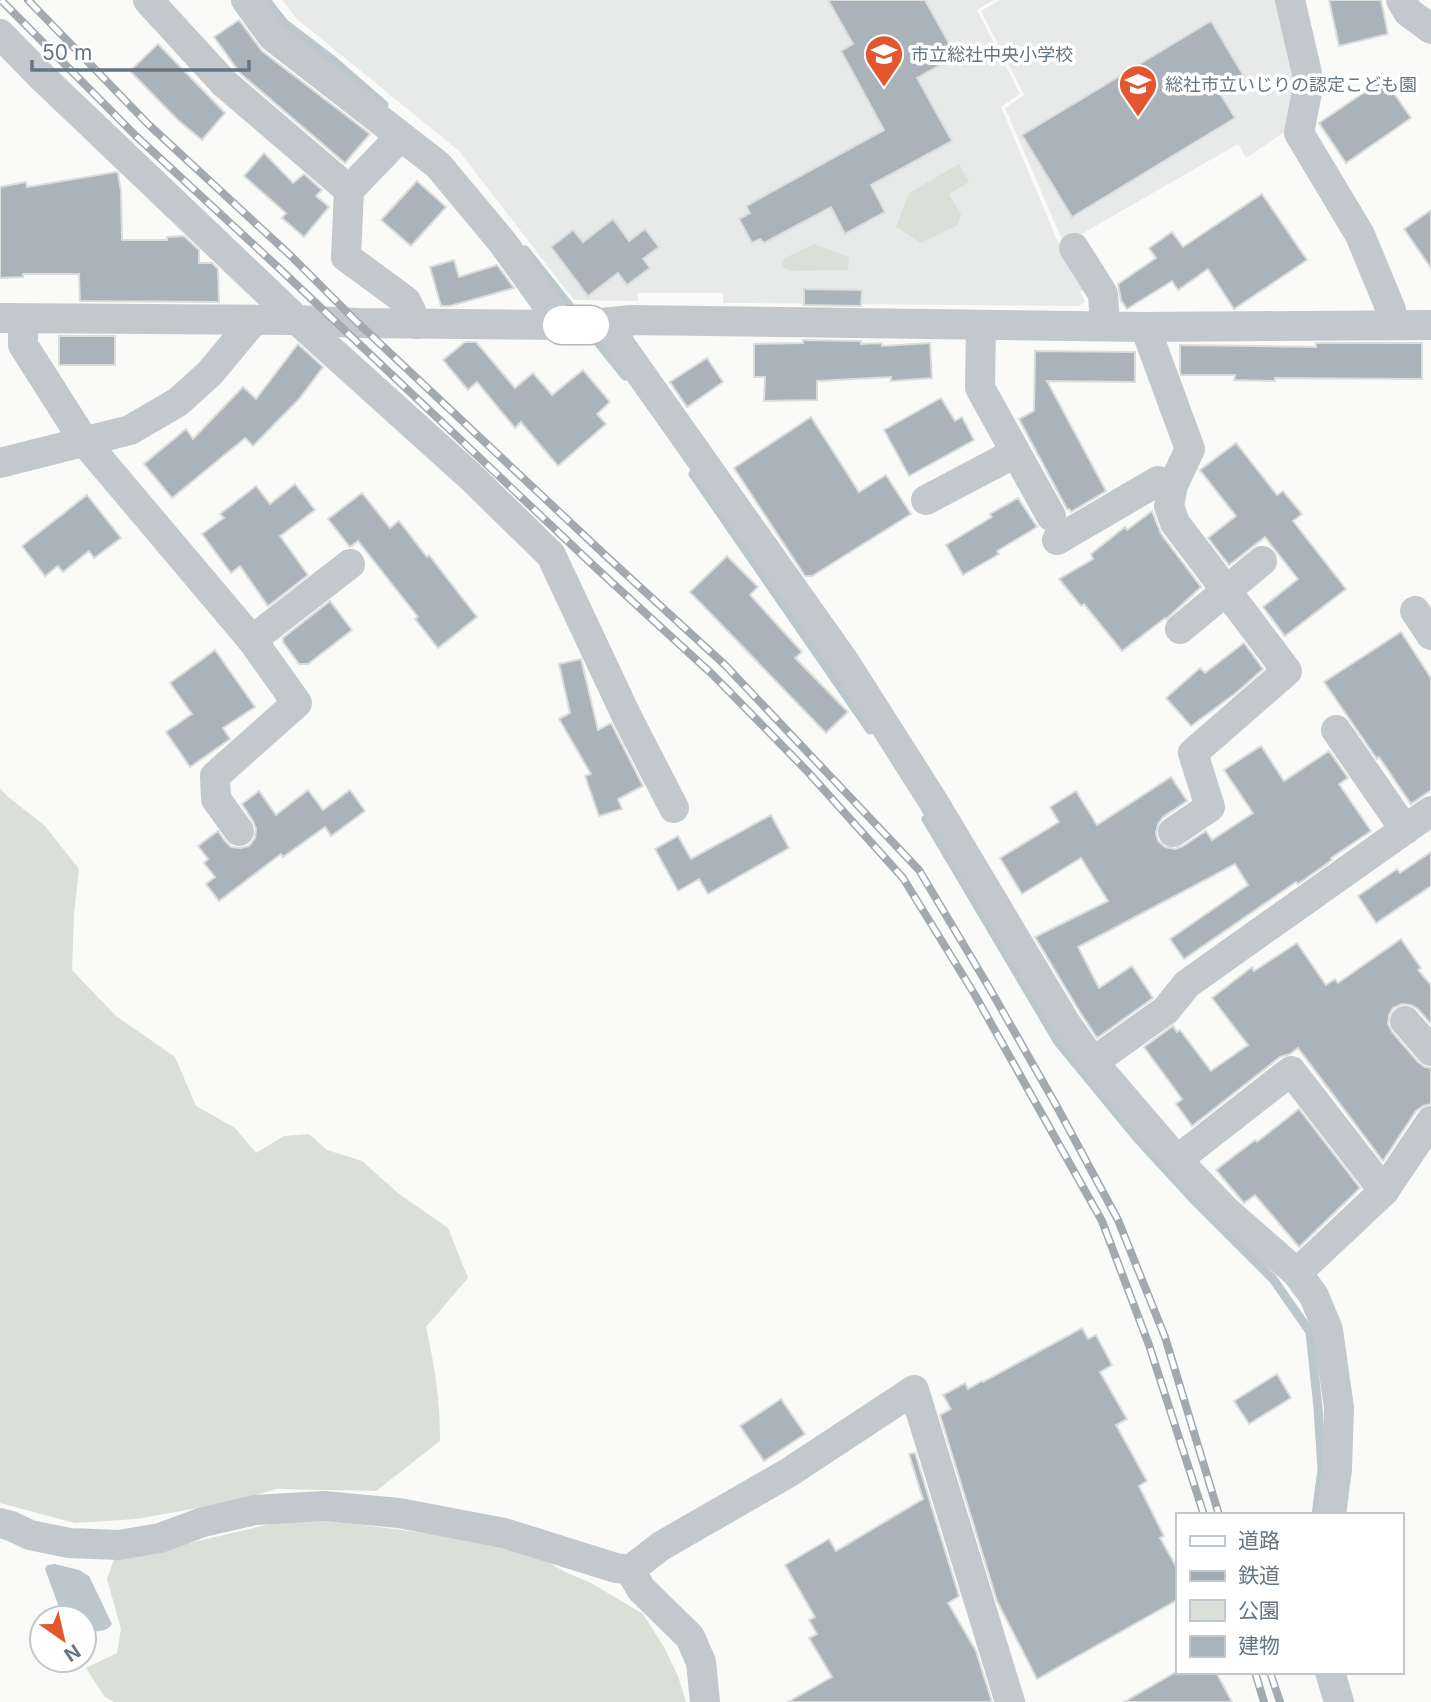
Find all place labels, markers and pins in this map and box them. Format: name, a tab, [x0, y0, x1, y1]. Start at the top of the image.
school or university icon: 市立総社中央小学校	[863, 33, 905, 88]
place label: 市立総社中央小学校	[911, 44, 1073, 65]
school or university icon: 総社市立いじりの認定こども園	[1117, 63, 1159, 118]
place label: 総社市立いじりの認定こども園	[1165, 74, 1417, 95]

